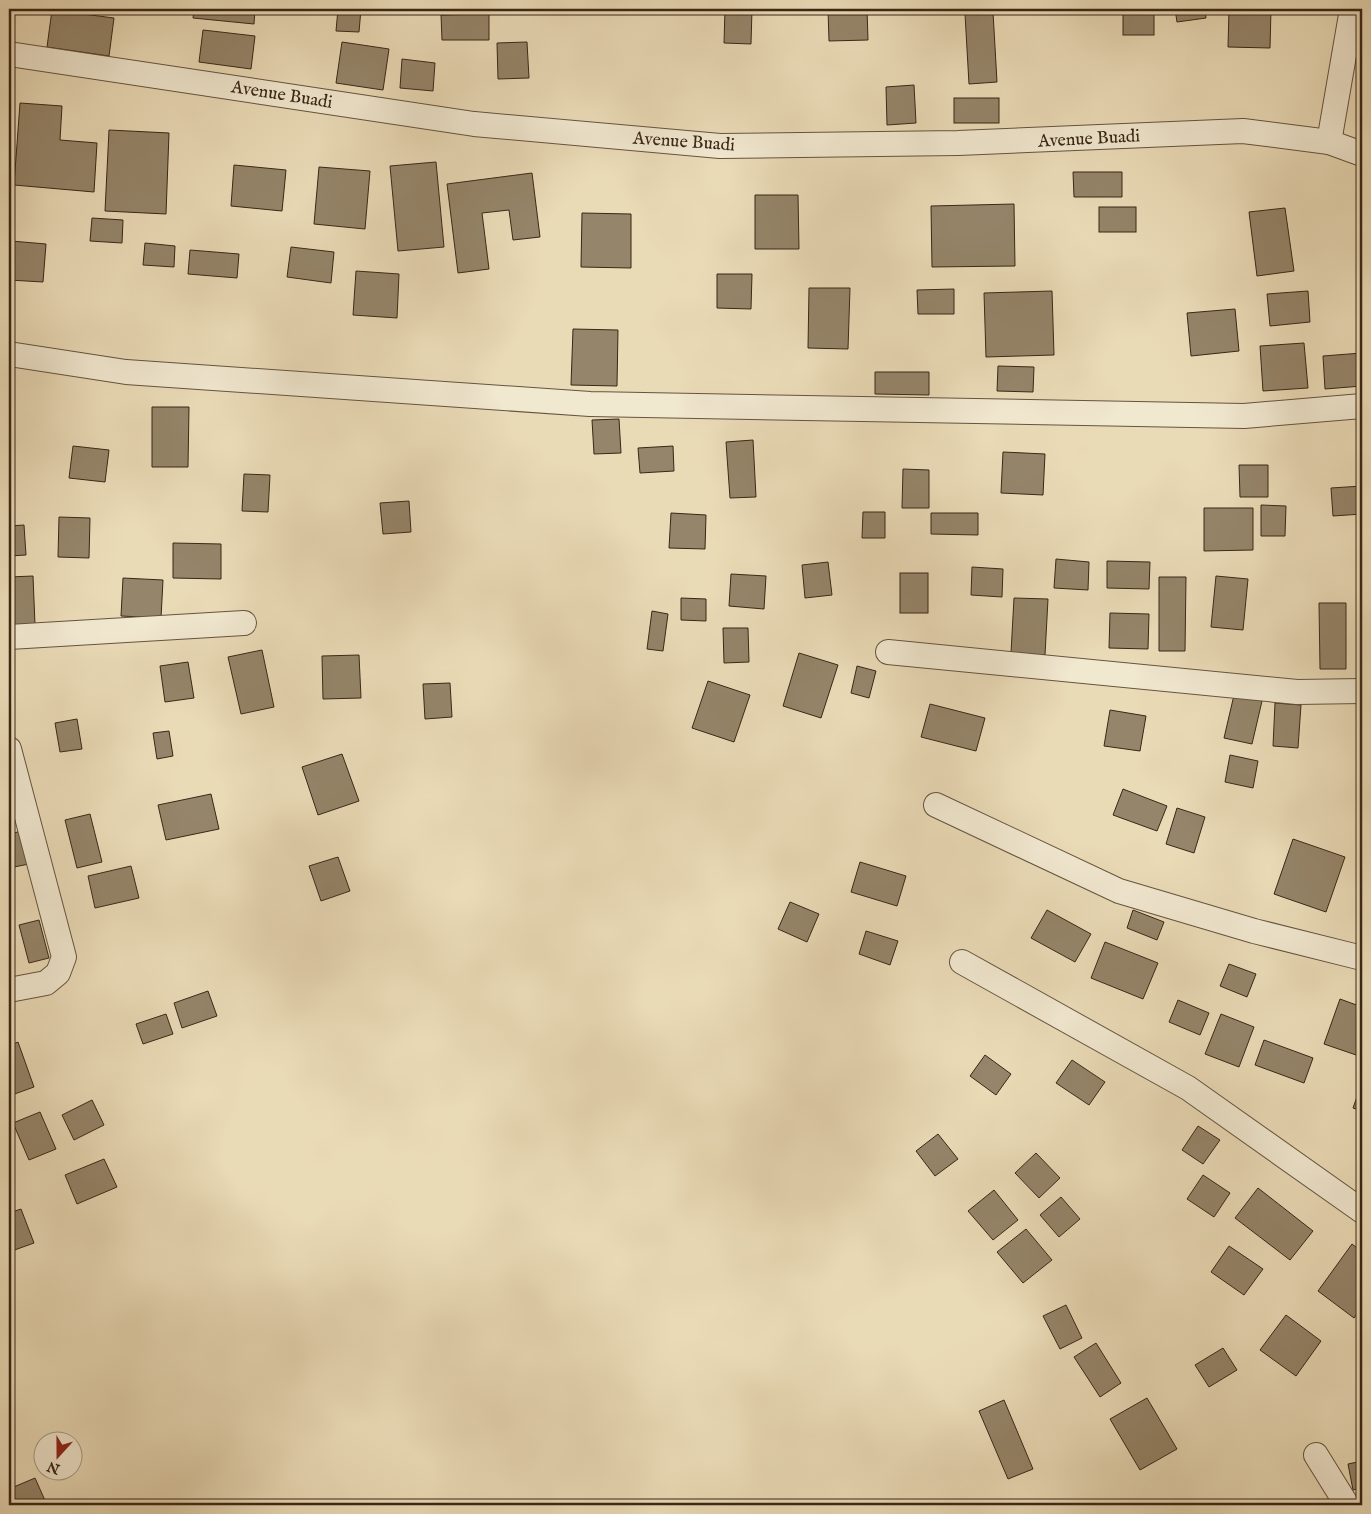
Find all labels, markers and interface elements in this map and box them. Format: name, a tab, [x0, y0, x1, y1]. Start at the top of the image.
street label: Avenue Buadi	[228, 76, 334, 115]
street label: Avenue Buadi	[1036, 125, 1141, 154]
street label: Avenue Buadi	[631, 127, 736, 158]
north arrow	[32, 1432, 82, 1482]
text: N	[45, 1457, 64, 1478]

